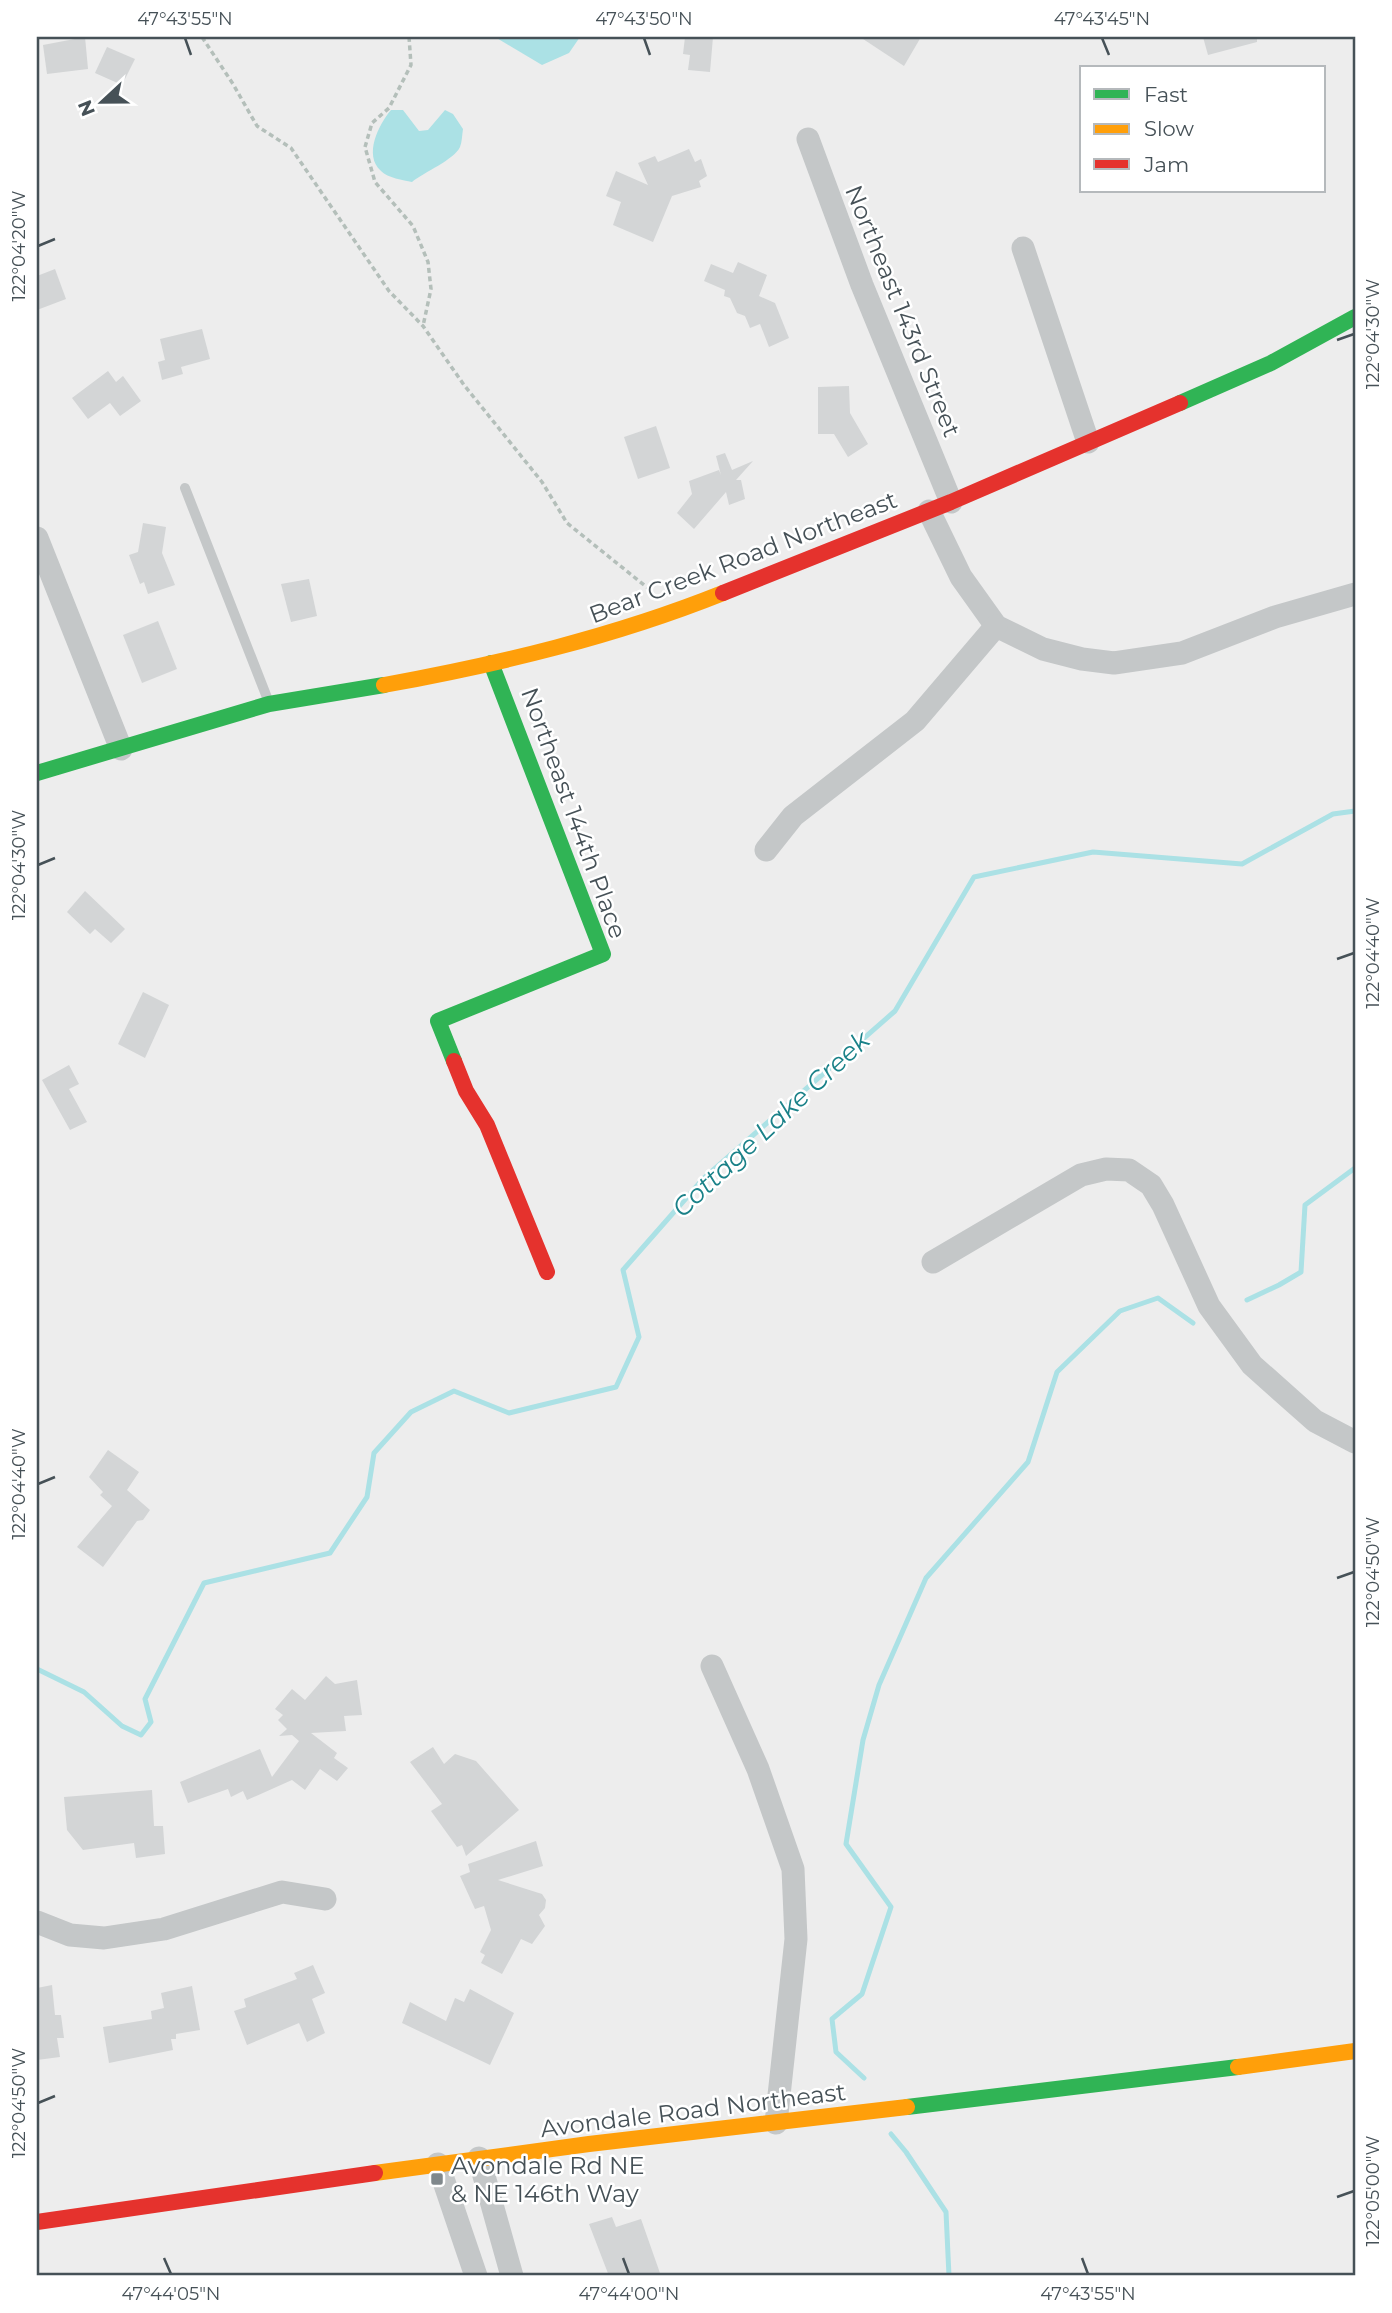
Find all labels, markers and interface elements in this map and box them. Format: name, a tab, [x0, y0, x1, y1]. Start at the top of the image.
text: 47°43'55"N	[137, 8, 233, 30]
text: 47°43'50"N	[595, 8, 693, 30]
text: 47°43'45"N	[1054, 8, 1150, 30]
north arrow	[66, 66, 136, 136]
legend	[1080, 66, 1326, 192]
text: Fast	[1144, 82, 1188, 107]
text: N	[73, 97, 100, 120]
text: Slow	[1144, 116, 1194, 141]
text: Jam	[1143, 152, 1189, 177]
street label: Northeast 143rd Street	[839, 181, 967, 441]
text: 122°04'20"W	[8, 191, 30, 301]
text: 122°04'30"W	[1362, 279, 1384, 389]
street label: Bear Creek Road Northeast	[585, 485, 901, 629]
street label: Northeast 144th Place	[515, 684, 633, 942]
text: 122°04'30"W	[8, 810, 30, 920]
text: 122°04'40"W	[1362, 897, 1384, 1009]
water label: Cottage Lake Creek	[666, 1023, 878, 1224]
text: 122°04'40"W	[8, 1428, 30, 1540]
text: 122°04'50"W	[1362, 1517, 1384, 1627]
text: 122°04'50"W	[8, 2048, 30, 2158]
street label: Avondale Road Northeast	[539, 2077, 848, 2143]
text: 122°05'00"W	[1362, 2135, 1384, 2247]
place label: Avondale Rd NE & NE 146th Way	[451, 2151, 645, 2208]
marker: Avondale Rd NE & NE 146th Way	[429, 2171, 445, 2187]
text: 47°44'05"N	[122, 2283, 220, 2305]
text: 47°44'00"N	[579, 2283, 679, 2305]
text: 47°43'55"N	[1040, 2283, 1136, 2305]

